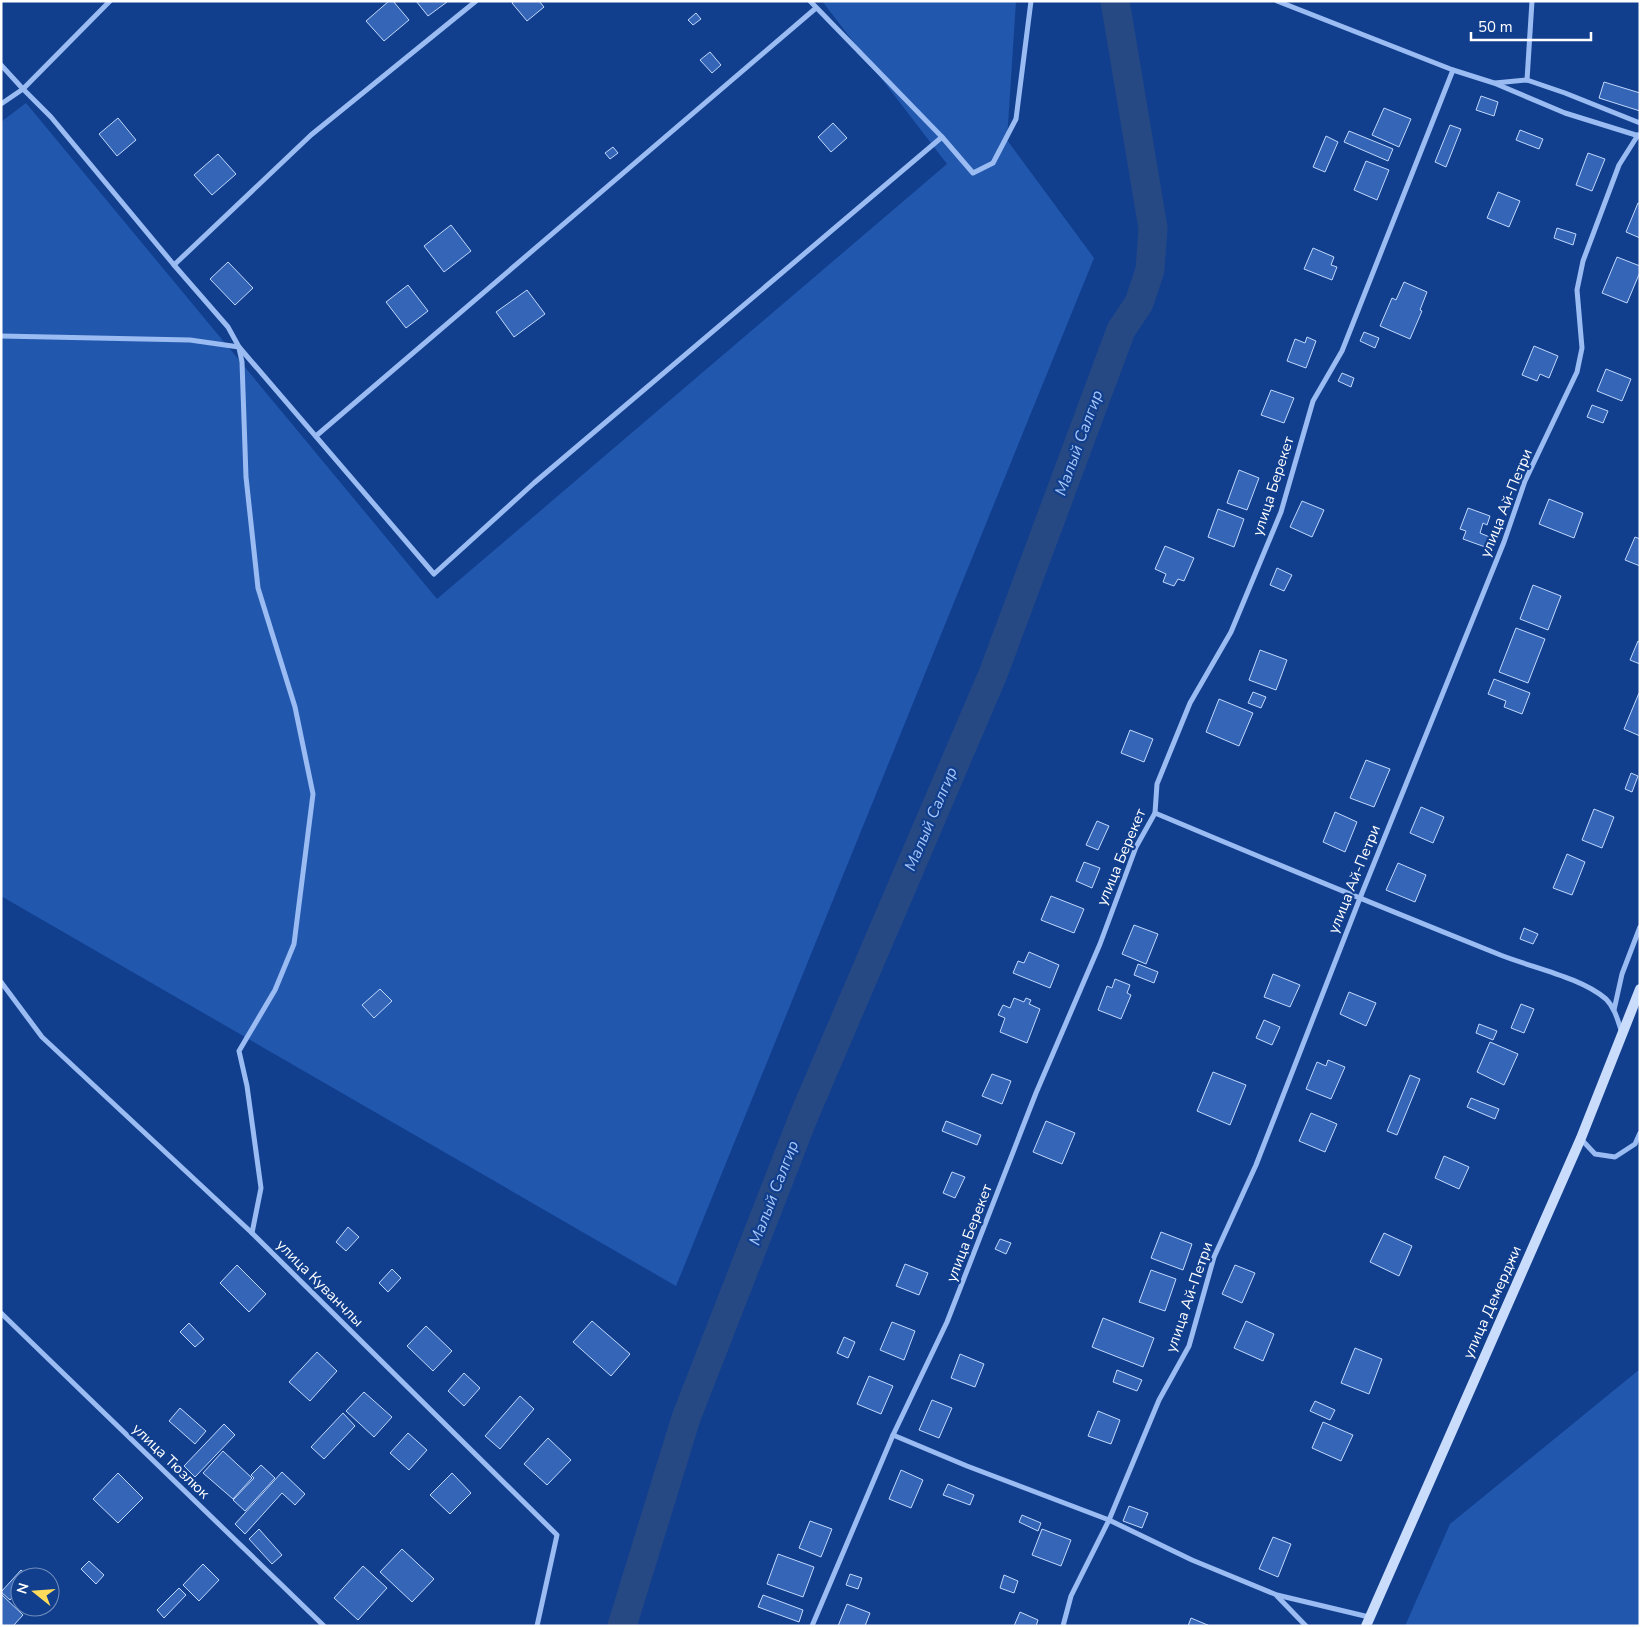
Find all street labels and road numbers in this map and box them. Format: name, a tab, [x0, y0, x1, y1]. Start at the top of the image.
street label: улица Берекет	[1248, 433, 1299, 538]
street label: улица Ай-Петри	[1475, 446, 1537, 560]
street label: улица Берекет	[1092, 805, 1151, 909]
street label: улица Ай-Петри	[1323, 822, 1385, 936]
street label: улица Берекет	[941, 1181, 997, 1285]
street label: улица Куванчлы	[272, 1235, 368, 1331]
street label: улица Ай-Петри	[1161, 1239, 1217, 1355]
street label: улица Демерджи	[1458, 1242, 1526, 1362]
street label: улица Тюзлюк	[128, 1419, 214, 1503]

